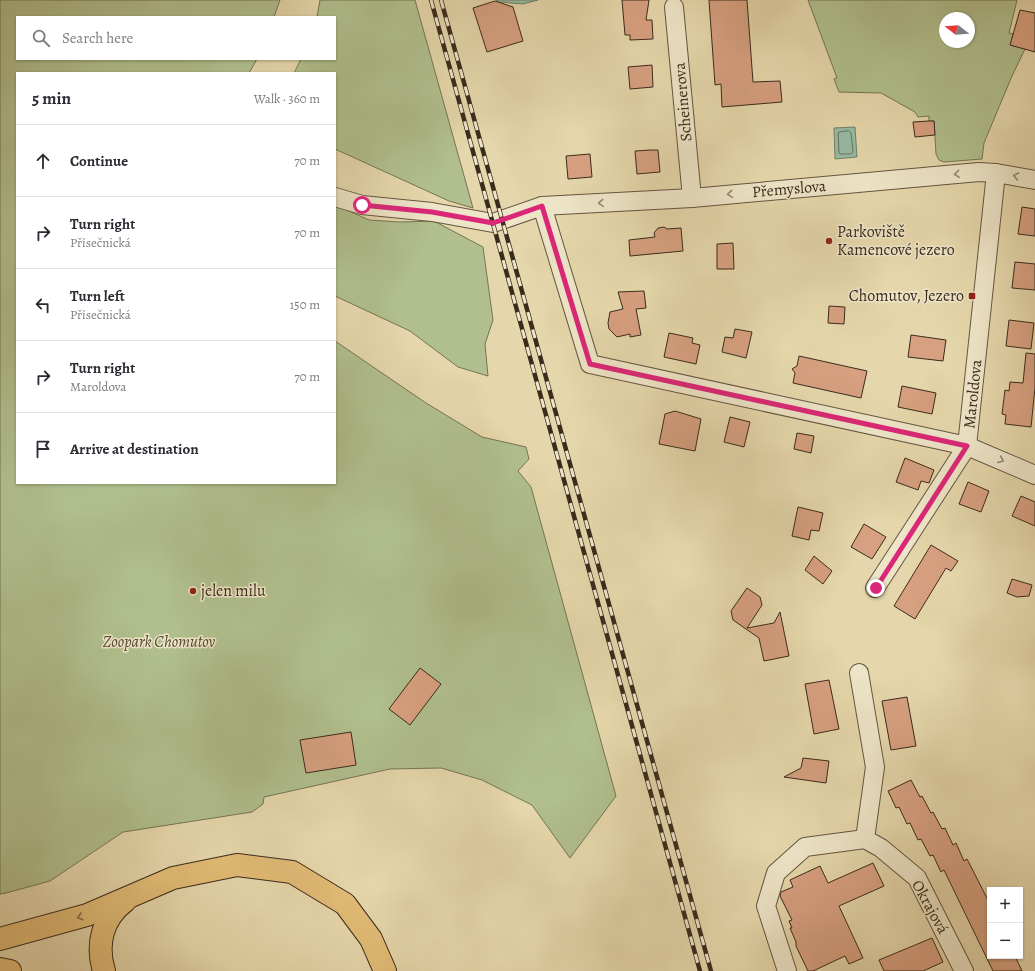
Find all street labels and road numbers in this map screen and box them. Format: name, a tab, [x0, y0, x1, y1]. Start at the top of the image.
street label: Scheinerova	[669, 61, 697, 142]
street label: Přemyslova	[751, 175, 828, 203]
street label: Maroldova	[958, 358, 988, 430]
street label: Okrajová	[906, 876, 954, 938]

